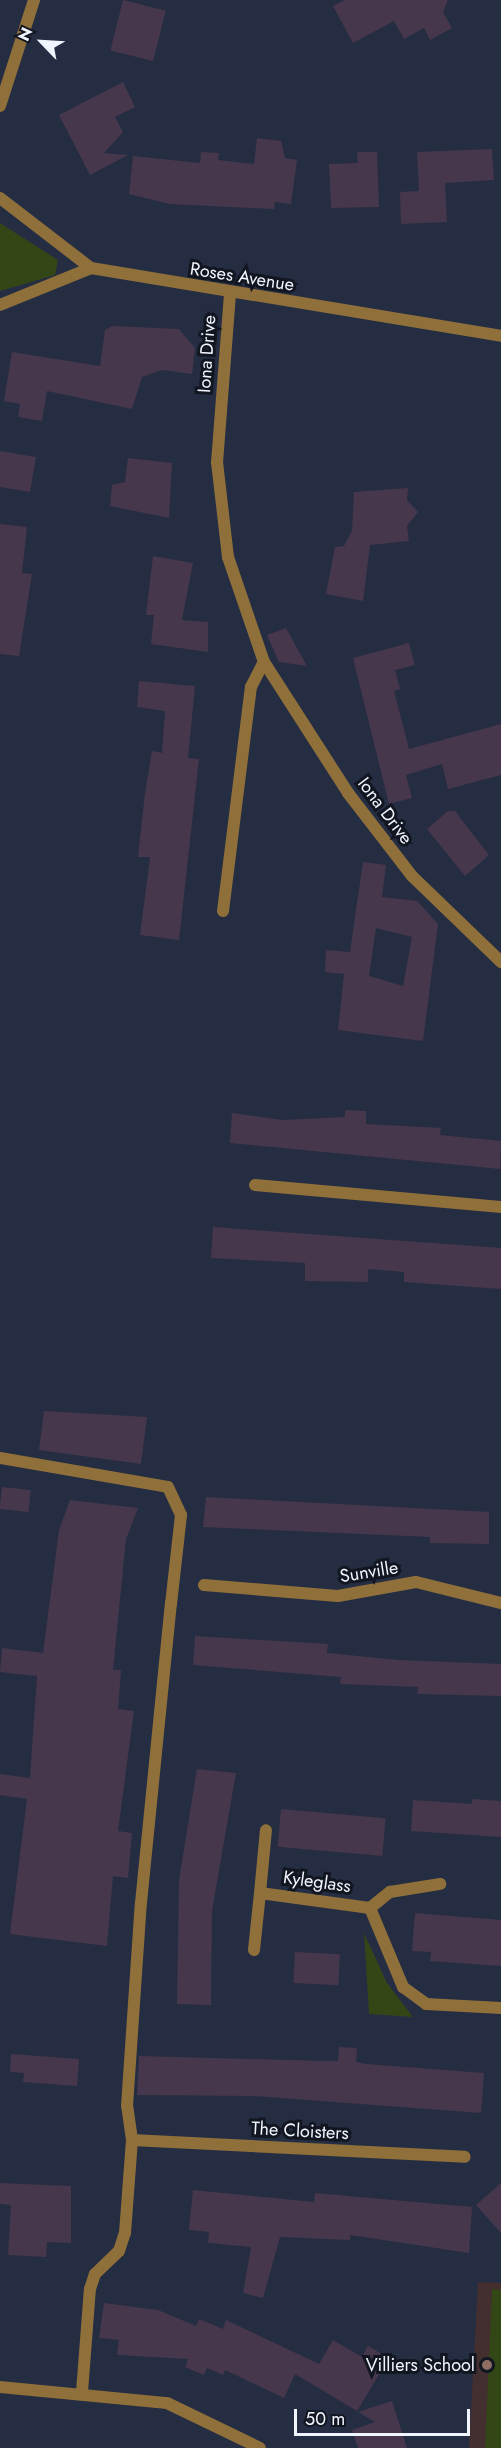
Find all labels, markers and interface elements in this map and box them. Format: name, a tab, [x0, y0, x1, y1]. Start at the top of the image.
north arrow	[12, 12, 72, 72]
text: N	[12, 24, 38, 45]
street label: Roses Avenue	[188, 258, 296, 296]
street label: Iona Drive	[194, 314, 220, 394]
street label: Iona Drive	[353, 773, 417, 849]
street label: Sunville	[338, 1557, 400, 1587]
street label: Kyleglass	[282, 1867, 352, 1897]
street label: The Cloisters	[251, 2118, 349, 2144]
place label: Villiers School	[366, 2354, 475, 2376]
marker: Villiers School	[480, 2358, 494, 2372]
scale bar	[297, 2397, 472, 2435]
text: 50 m	[305, 2406, 345, 2432]

